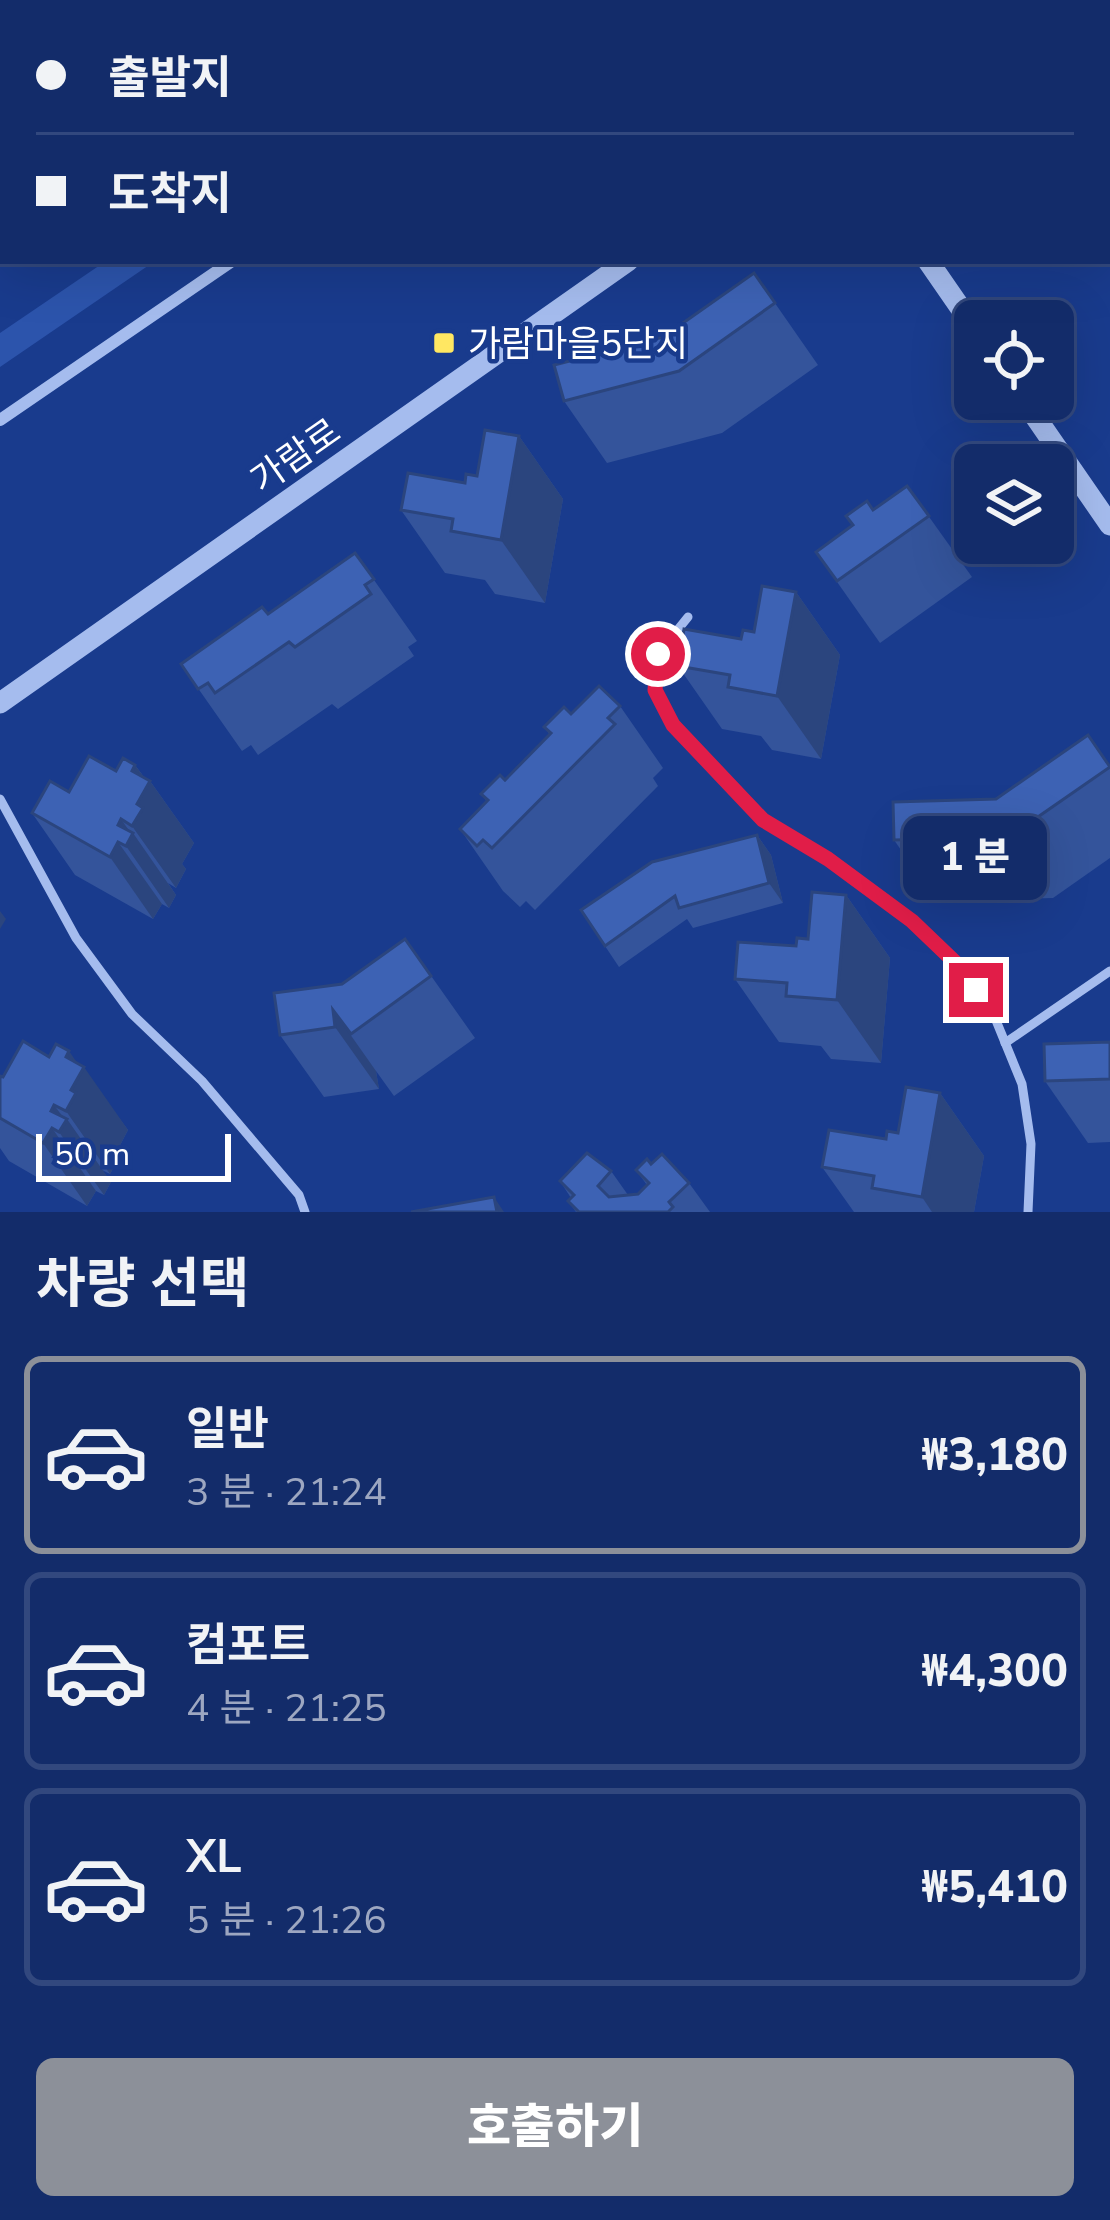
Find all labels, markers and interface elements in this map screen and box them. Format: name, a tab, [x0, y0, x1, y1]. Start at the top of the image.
text: 출발지	[108, 48, 232, 109]
text: 도착지	[108, 164, 232, 225]
map controls	[954, 300, 1074, 564]
button: locate	[954, 300, 1074, 420]
place label: 가람마을5단지	[468, 320, 688, 369]
marker: 가람마을5단지	[431, 330, 457, 356]
street label: 가람로	[241, 408, 351, 505]
button: layers	[954, 444, 1074, 564]
route start	[631, 627, 685, 681]
callout: 1 분	[904, 816, 1048, 900]
text: 1 분	[940, 831, 1010, 884]
route end	[949, 963, 1003, 1017]
scale bar	[36, 1128, 231, 1181]
text: 50 m	[54, 1132, 130, 1177]
text: 차량 선택	[36, 1247, 249, 1321]
text: 일반	[186, 1399, 269, 1460]
icon: car	[42, 1401, 150, 1509]
text: ₩3,180	[921, 1425, 1068, 1486]
text: 3 분 · 21:24	[186, 1466, 387, 1519]
text: 컴포트	[186, 1615, 310, 1676]
icon: car	[42, 1617, 150, 1725]
text: ₩4,300	[921, 1641, 1068, 1702]
text: 4 분 · 21:25	[186, 1682, 387, 1735]
text: XL	[186, 1827, 242, 1888]
icon: car	[42, 1833, 150, 1941]
text: ₩5,410	[921, 1857, 1068, 1918]
text: 5 분 · 21:26	[186, 1894, 387, 1947]
button: 호출하기	[36, 2058, 1074, 2196]

